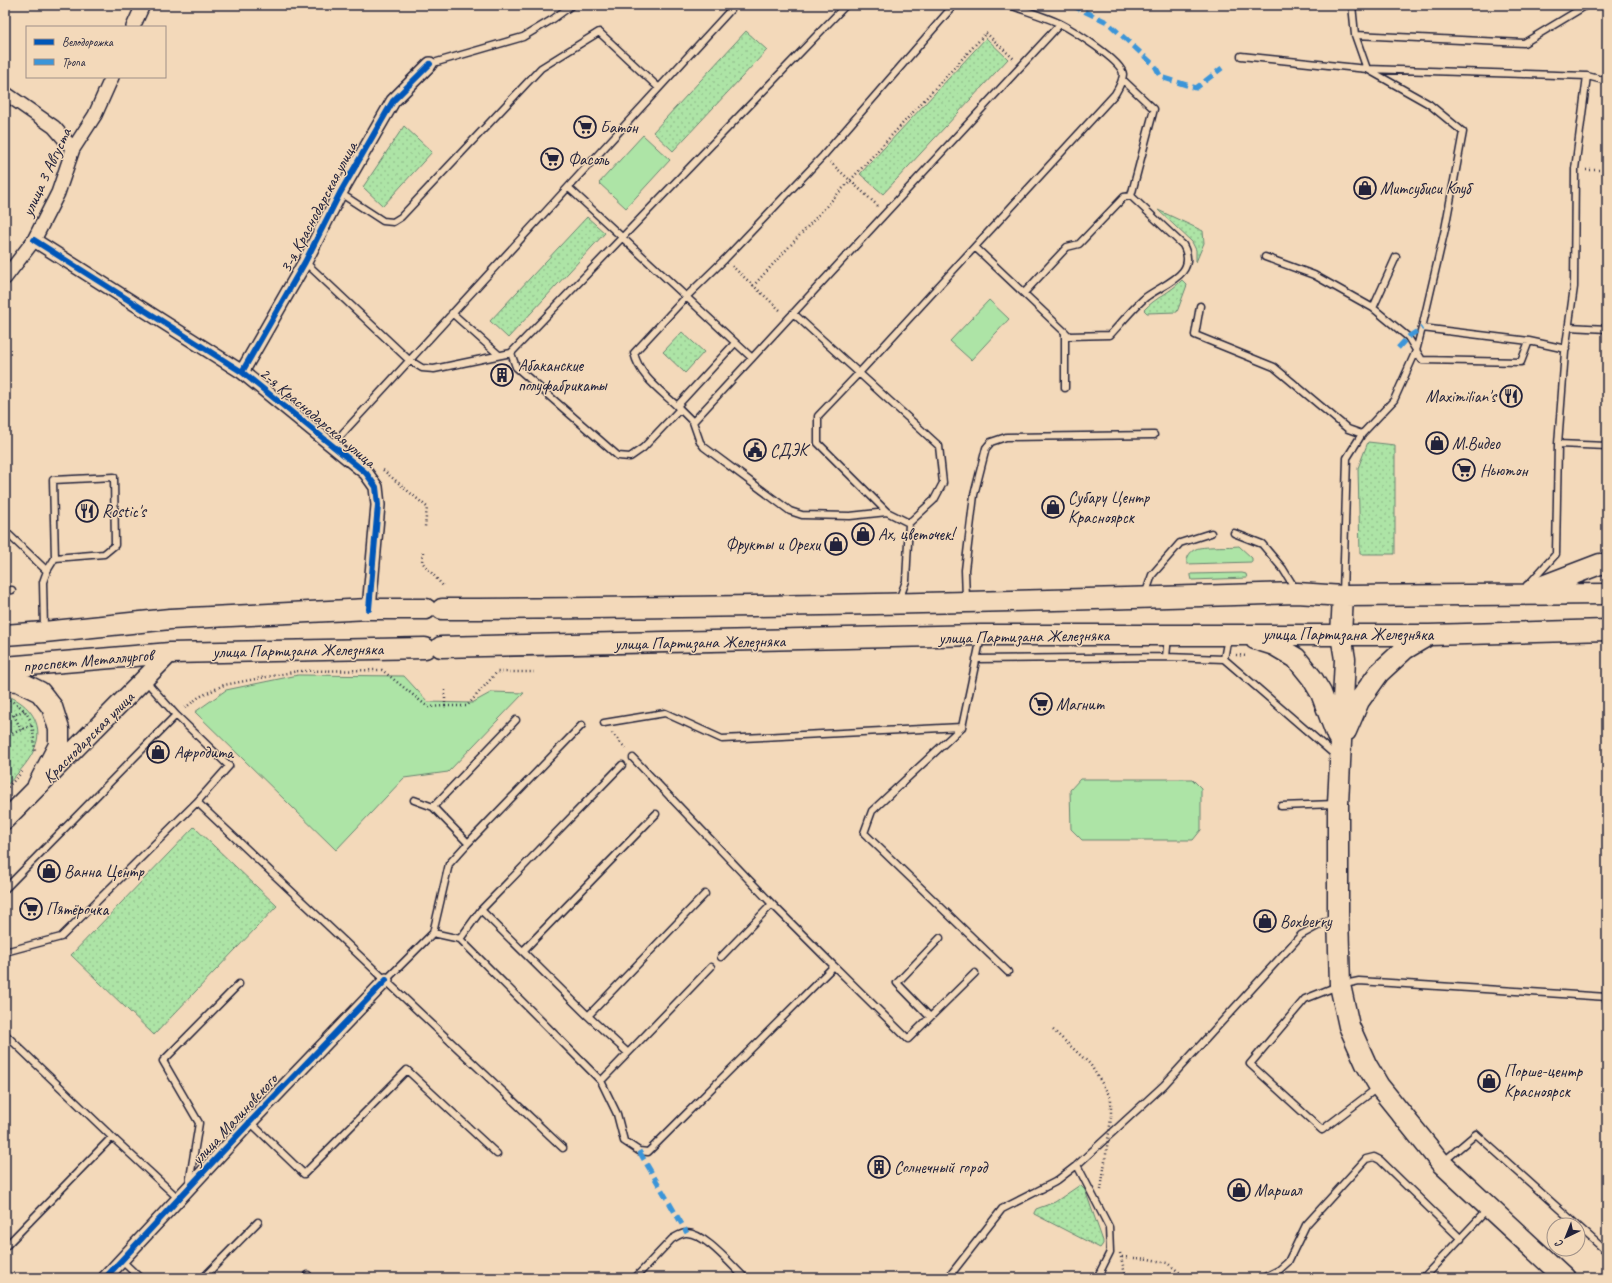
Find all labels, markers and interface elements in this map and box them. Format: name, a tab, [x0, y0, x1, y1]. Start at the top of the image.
legend	[26, 26, 166, 78]
text: Велодорожка	[62, 34, 114, 50]
text: Тропа	[62, 54, 86, 70]
supermarket icon: Батон	[572, 114, 598, 140]
place label: Батон	[600, 117, 639, 138]
street label: улица 3 Августа	[17, 124, 76, 220]
street label: 3-я Краснодарская улица	[275, 136, 363, 276]
supermarket icon: Фасоль	[539, 146, 565, 172]
place label: Фасоль	[568, 149, 610, 170]
shop icon: Митсубиси Клуб	[1352, 175, 1378, 201]
place label: Митсубиси Клуб	[1380, 178, 1474, 199]
place label: Абаканские полуфабрикаты	[518, 355, 609, 396]
building icon: Абаканские полуфабрикаты	[489, 362, 515, 388]
street label: 2-я Краснодарская улица	[255, 363, 382, 474]
restaurant icon: Maximilian's	[1498, 383, 1524, 409]
place label: Maximilian's	[1425, 386, 1498, 407]
shop icon: М.Видео	[1424, 430, 1450, 456]
place label: М.Видео	[1452, 433, 1501, 454]
public building icon: СДЭК	[742, 437, 768, 463]
place label: СДЭК	[770, 440, 811, 461]
supermarket icon: Ньютон	[1451, 457, 1477, 483]
place label: Ньютон	[1480, 460, 1529, 481]
place label: Субару Центр Красноярск	[1068, 487, 1151, 528]
shop icon: Субару Центр Красноярск	[1040, 494, 1066, 520]
restaurant icon: Rostic's	[74, 498, 100, 524]
place label: Rostic's	[102, 501, 148, 522]
shop icon: Ах, цветочек!	[850, 521, 876, 547]
place label: Ах, цветочек!	[878, 524, 957, 545]
shop icon: Фрукты и Орехи	[823, 531, 849, 557]
place label: Фрукты и Орехи	[726, 534, 822, 555]
street label: улица Партизана Железняка	[938, 624, 1111, 650]
street label: улица Партизана Железняка	[1262, 624, 1434, 646]
street label: улица Партизана Железняка	[614, 630, 787, 656]
street label: улица Партизана Железняка	[212, 638, 385, 664]
street label: проспект Металлургов	[22, 644, 158, 677]
street label: Краснодарская улица	[38, 686, 139, 788]
supermarket icon: Магнит	[1028, 691, 1054, 717]
place label: Магнит	[1056, 694, 1105, 715]
shop icon: Афродита	[145, 739, 171, 765]
place label: Афродита	[174, 742, 235, 763]
shop icon: Ванна Центр	[36, 858, 62, 884]
place label: Ванна Центр	[64, 861, 145, 882]
supermarket icon: Пятёрочка	[18, 896, 44, 922]
place label: Пятёрочка	[46, 899, 109, 920]
shop icon: Boxberry	[1252, 908, 1278, 934]
place label: Boxberry	[1280, 911, 1333, 932]
place label: Порше-центр Красноярск	[1504, 1061, 1584, 1102]
street label: улица Малиновского	[186, 1068, 283, 1170]
shop icon: Порше-центр Красноярск	[1476, 1068, 1502, 1094]
building icon: Солнечный город	[866, 1154, 892, 1180]
place label: Солнечный город	[894, 1157, 989, 1178]
shop icon: Маршал	[1226, 1177, 1252, 1203]
place label: Маршал	[1254, 1180, 1303, 1201]
north arrow	[1546, 1217, 1586, 1257]
text: С	[1551, 1236, 1566, 1251]

